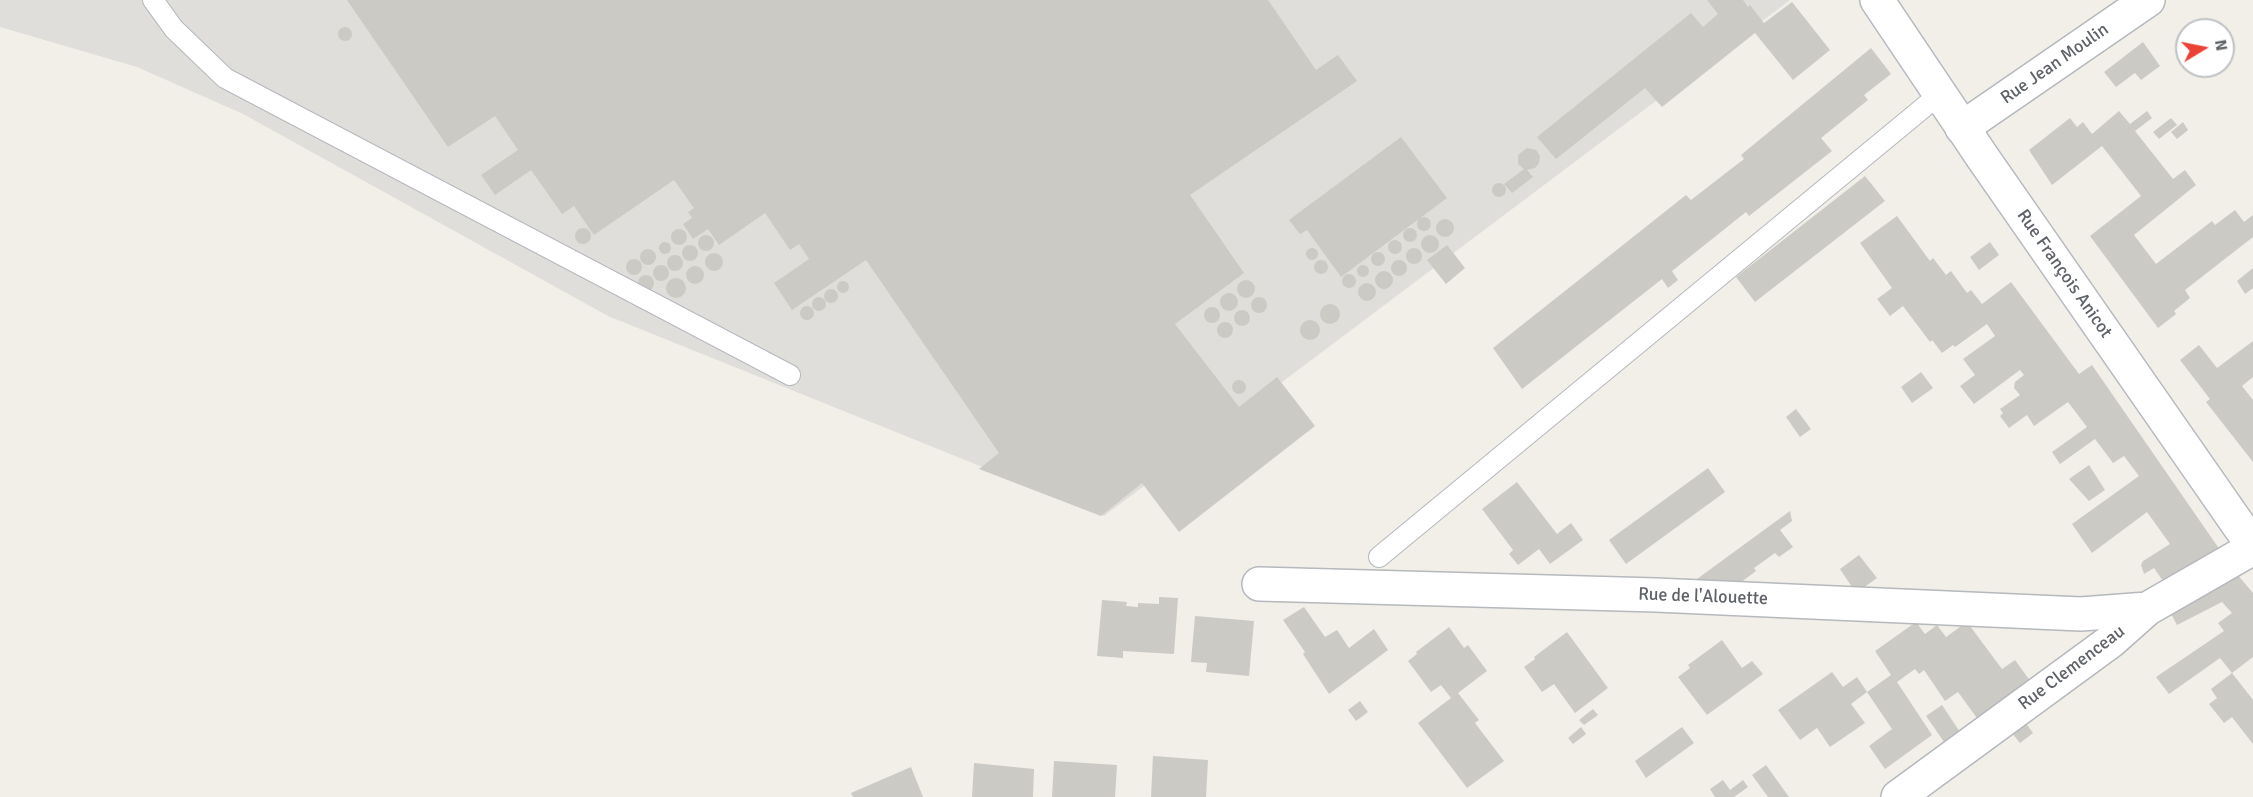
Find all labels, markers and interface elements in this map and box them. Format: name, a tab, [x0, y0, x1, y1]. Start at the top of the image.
north arrow	[2175, 18, 2235, 78]
street label: Rue Jean Moulin	[1997, 19, 2113, 109]
text: N	[2210, 38, 2232, 52]
street label: Rue François Anicot	[2012, 206, 2116, 342]
street label: Rue de l'Alouette	[1638, 584, 1768, 610]
street label: Rue Clemenceau	[2015, 621, 2129, 715]

